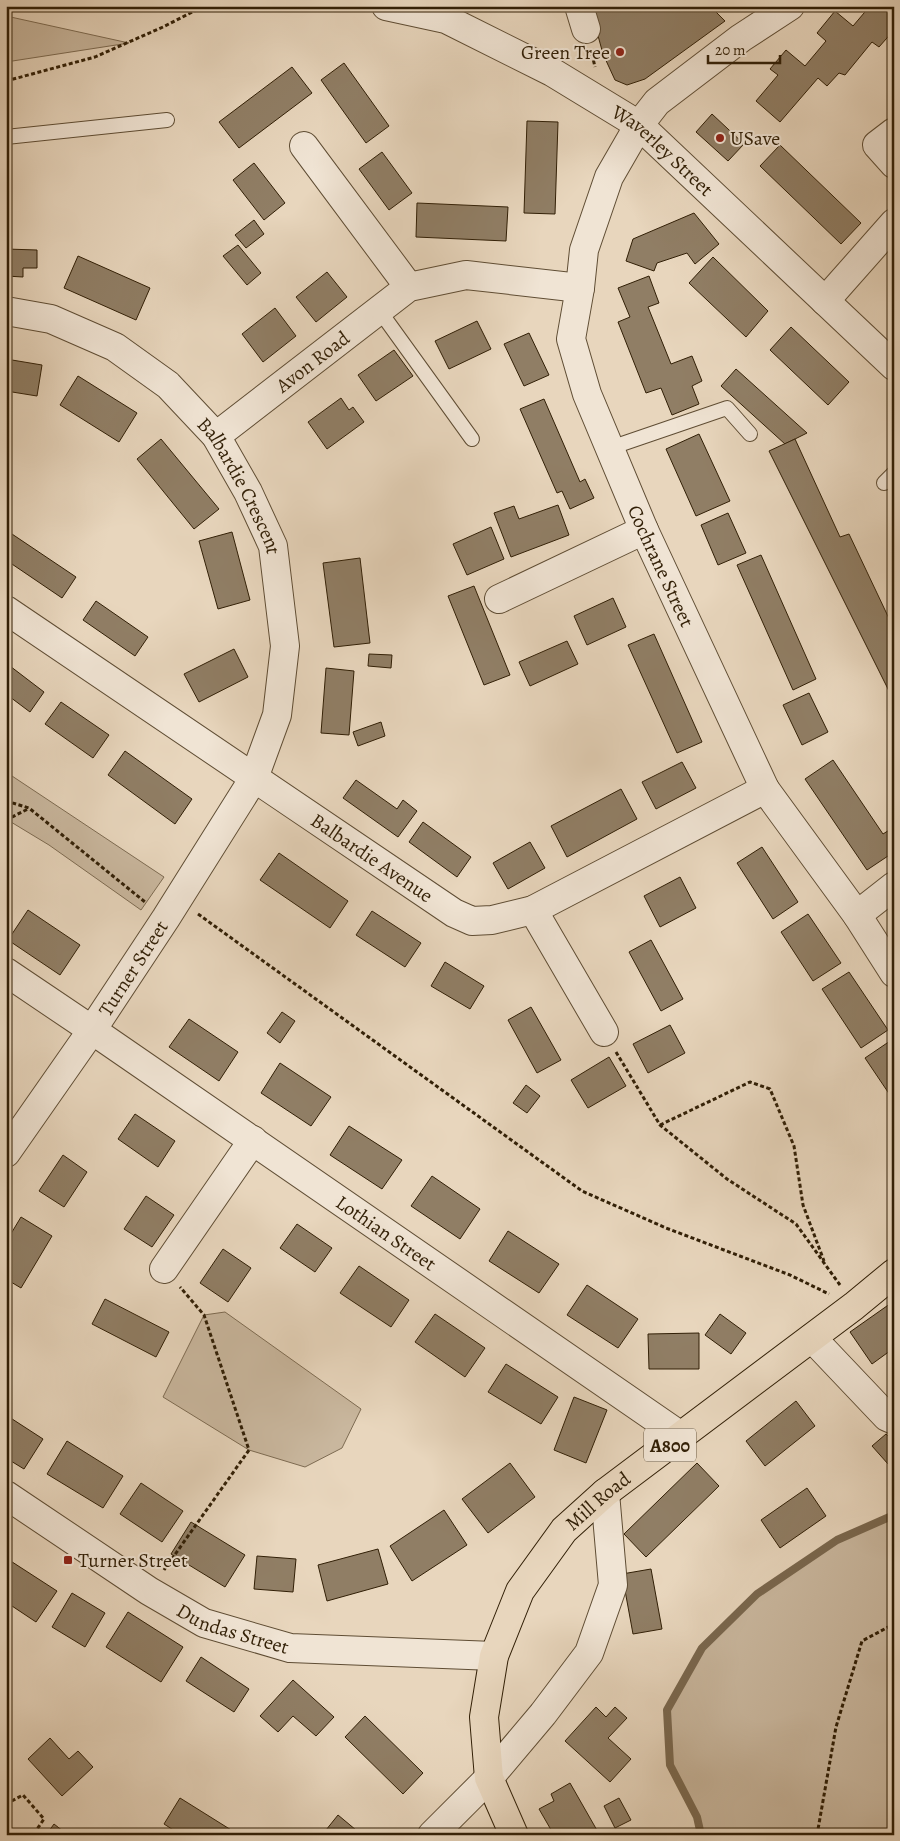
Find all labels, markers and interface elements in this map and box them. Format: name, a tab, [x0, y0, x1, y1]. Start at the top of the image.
scale bar	[708, 32, 780, 64]
place label: Green Tree	[521, 39, 610, 66]
text: 20 m	[715, 40, 746, 60]
marker: Green Tree	[614, 46, 626, 58]
street label: Waverley Street	[606, 98, 719, 203]
place label: USave	[730, 125, 780, 152]
marker: USave	[714, 132, 726, 144]
street label: Avon Road	[270, 325, 356, 400]
street label: Balbardie Crescent	[191, 411, 287, 556]
street label: Cochrane Street	[621, 501, 701, 632]
street label: Balbardie Avenue	[305, 807, 438, 909]
street label: Turner Street	[92, 915, 175, 1022]
street label: Lothian Street	[330, 1189, 442, 1278]
road number: A800	[644, 1428, 696, 1462]
street label: Mill Road	[559, 1466, 636, 1537]
place label: Turner Street	[78, 1547, 188, 1574]
marker: Turner Street	[62, 1554, 74, 1566]
street label: Dundas Street	[171, 1597, 292, 1661]

